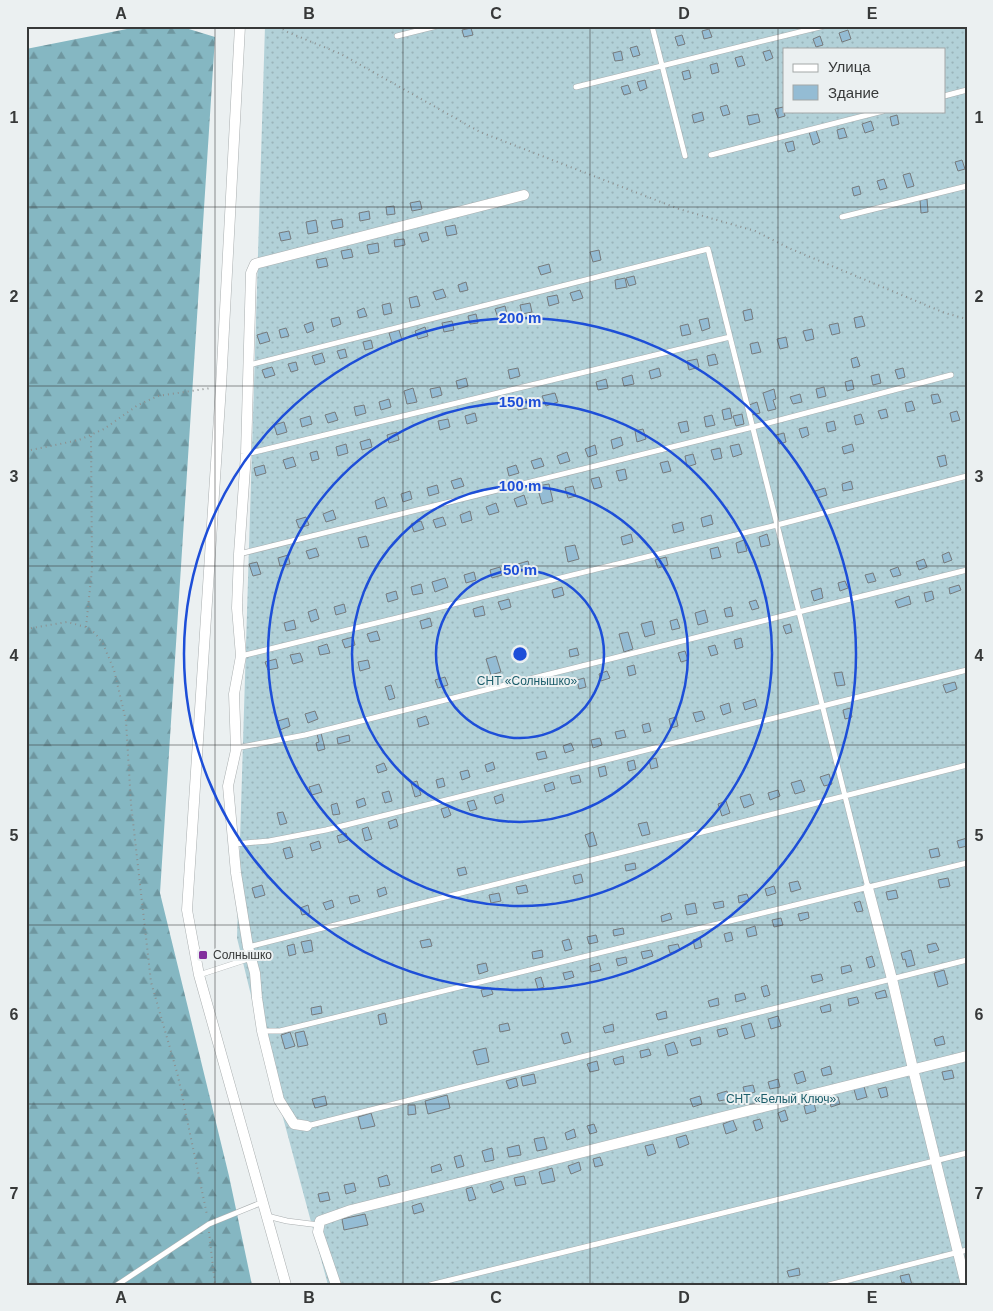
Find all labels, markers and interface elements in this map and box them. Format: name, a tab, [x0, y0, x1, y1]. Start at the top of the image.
text: A	[115, 5, 127, 22]
text: B	[303, 5, 315, 22]
text: C	[490, 5, 502, 22]
text: D	[678, 5, 690, 22]
text: E	[867, 5, 878, 22]
legend	[783, 48, 946, 112]
text: Улица	[828, 58, 871, 75]
text: Здание	[828, 84, 879, 101]
text: 1	[10, 109, 19, 126]
text: 1	[975, 109, 984, 126]
text: 2	[10, 288, 19, 305]
text: 2	[975, 288, 984, 305]
text: 200 m	[499, 309, 541, 326]
text: 150 m	[499, 393, 541, 410]
text: 3	[10, 468, 19, 485]
text: 3	[975, 468, 984, 485]
text: 100 m	[499, 477, 541, 494]
text: 50 m	[503, 561, 537, 578]
centre of rings	[511, 645, 529, 663]
text: 4	[10, 647, 19, 664]
text: 4	[975, 647, 984, 664]
park label: СНТ «Солнышко»	[477, 674, 578, 688]
text: 5	[10, 827, 19, 844]
text: 5	[975, 827, 984, 844]
place label: Солнышко	[213, 948, 272, 962]
marker: Солнышко	[197, 949, 209, 961]
text: 6	[10, 1006, 19, 1023]
text: 6	[975, 1006, 984, 1023]
park label: СНТ «Белый Ключ»	[726, 1092, 836, 1106]
text: 7	[10, 1185, 19, 1202]
text: 7	[975, 1185, 984, 1202]
text: A	[115, 1289, 127, 1306]
text: B	[303, 1289, 315, 1306]
text: C	[490, 1289, 502, 1306]
text: D	[678, 1289, 690, 1306]
text: E	[867, 1289, 878, 1306]

